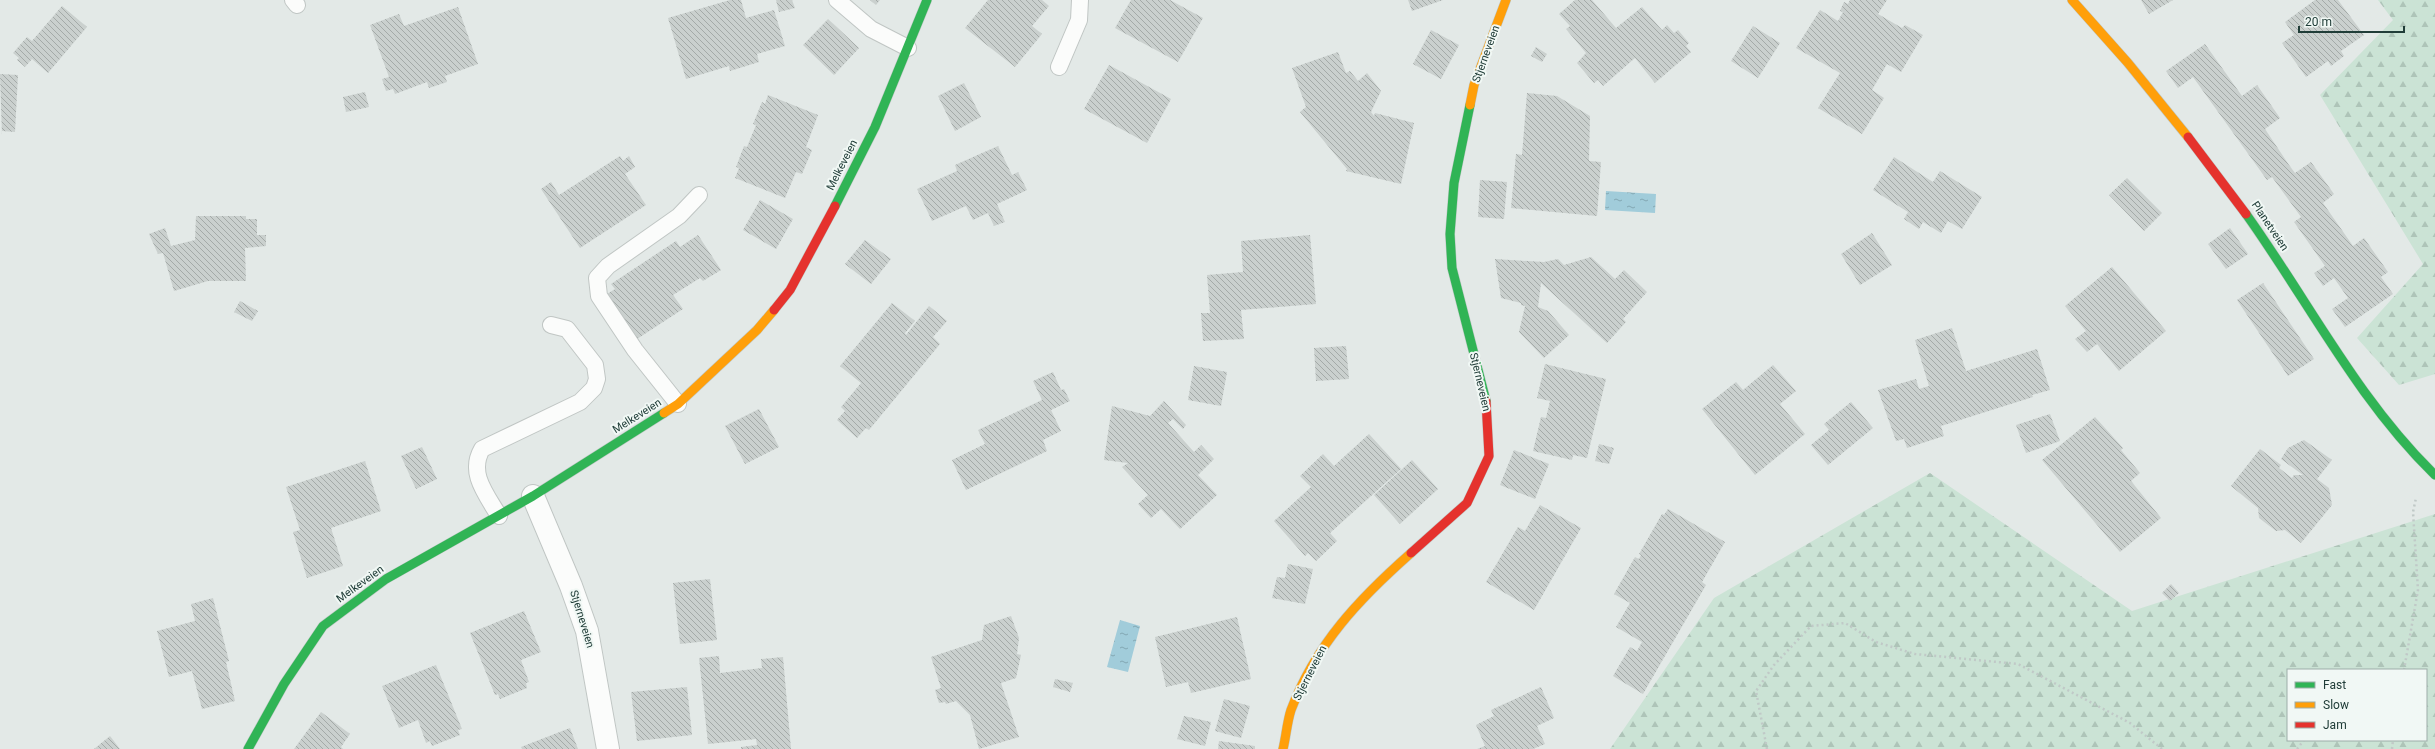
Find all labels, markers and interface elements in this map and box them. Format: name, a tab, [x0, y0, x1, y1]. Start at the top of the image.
scale bar	[2299, 8, 2404, 34]
text: 20 m	[2305, 15, 2332, 29]
street label: Stjerneveien	[1470, 24, 1502, 84]
street label: Melkeveien	[824, 138, 860, 192]
street label: Planetveien	[2249, 199, 2291, 253]
street label: Stjerneveien	[1467, 351, 1493, 413]
street label: Melkeveien	[610, 396, 664, 436]
street label: Melkeveien	[334, 563, 386, 605]
street label: Stjerneveien	[567, 588, 597, 650]
street label: Stjerneveien	[1291, 643, 1329, 703]
legend	[2287, 669, 2427, 741]
text: Fast	[2323, 678, 2346, 692]
text: Slow	[2323, 698, 2349, 712]
text: Jam	[2323, 718, 2347, 732]

